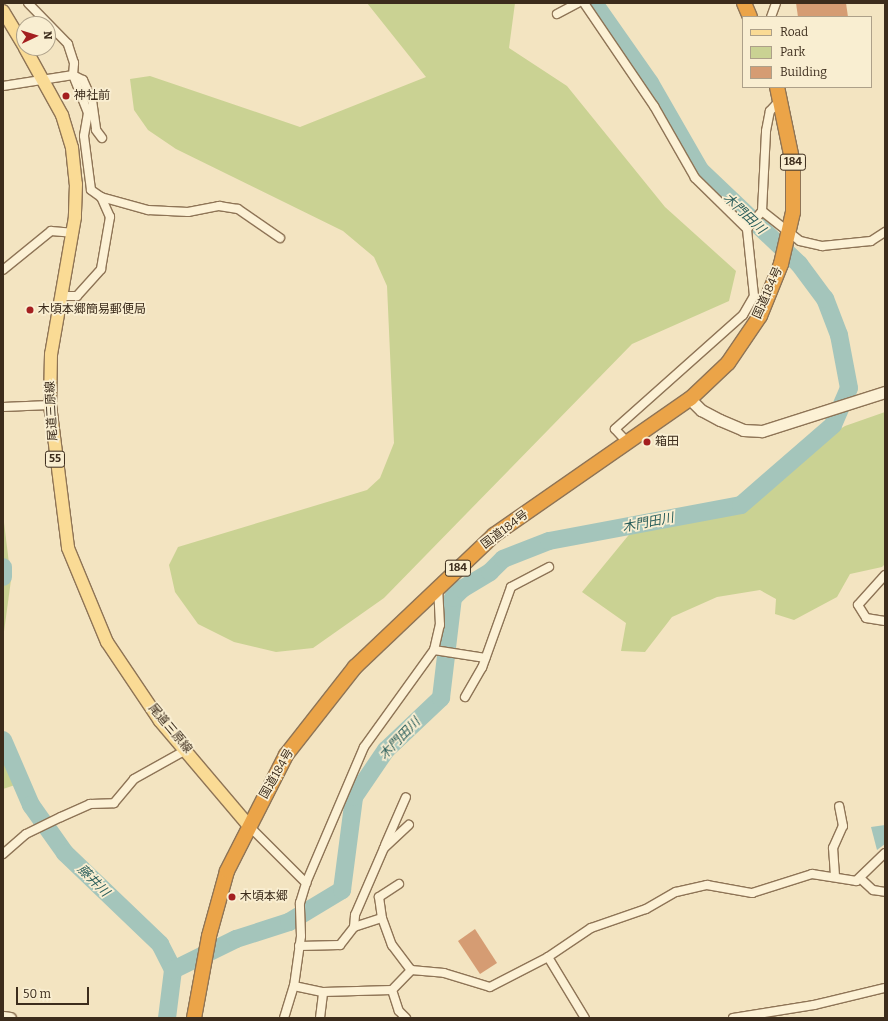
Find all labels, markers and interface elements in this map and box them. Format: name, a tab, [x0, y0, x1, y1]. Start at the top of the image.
north arrow	[16, 16, 56, 56]
legend	[742, 16, 872, 88]
text: Road	[780, 25, 808, 39]
text: N	[41, 31, 54, 40]
text: Park	[780, 45, 805, 59]
text: Building	[780, 65, 827, 79]
place label: 神社前	[74, 89, 110, 103]
marker: 神社前	[61, 91, 71, 101]
road number: 184	[779, 153, 807, 171]
water label: 木門田川	[720, 191, 768, 237]
street label: 国道184号	[750, 265, 786, 321]
place label: 木頃本郷簡易郵便局	[38, 303, 146, 317]
marker: 木頃本郷簡易郵便局	[25, 305, 35, 315]
street label: 尾道三原線	[43, 381, 61, 441]
place label: 箱田	[655, 435, 679, 449]
marker: 箱田	[642, 437, 652, 447]
road number: 55	[44, 450, 66, 468]
street label: 国道184号	[479, 508, 531, 552]
water label: 木門田川	[621, 510, 675, 536]
road number: 184	[444, 559, 472, 577]
street label: 尾道三原線	[145, 701, 195, 757]
water label: 木門田川	[376, 715, 424, 763]
street label: 国道184号	[257, 747, 297, 801]
water label: 藤井川	[74, 862, 112, 900]
place label: 木頃本郷	[240, 890, 288, 904]
marker: 木頃本郷	[227, 892, 237, 902]
scale bar	[18, 979, 91, 1005]
text: 50 m	[23, 987, 51, 1001]

